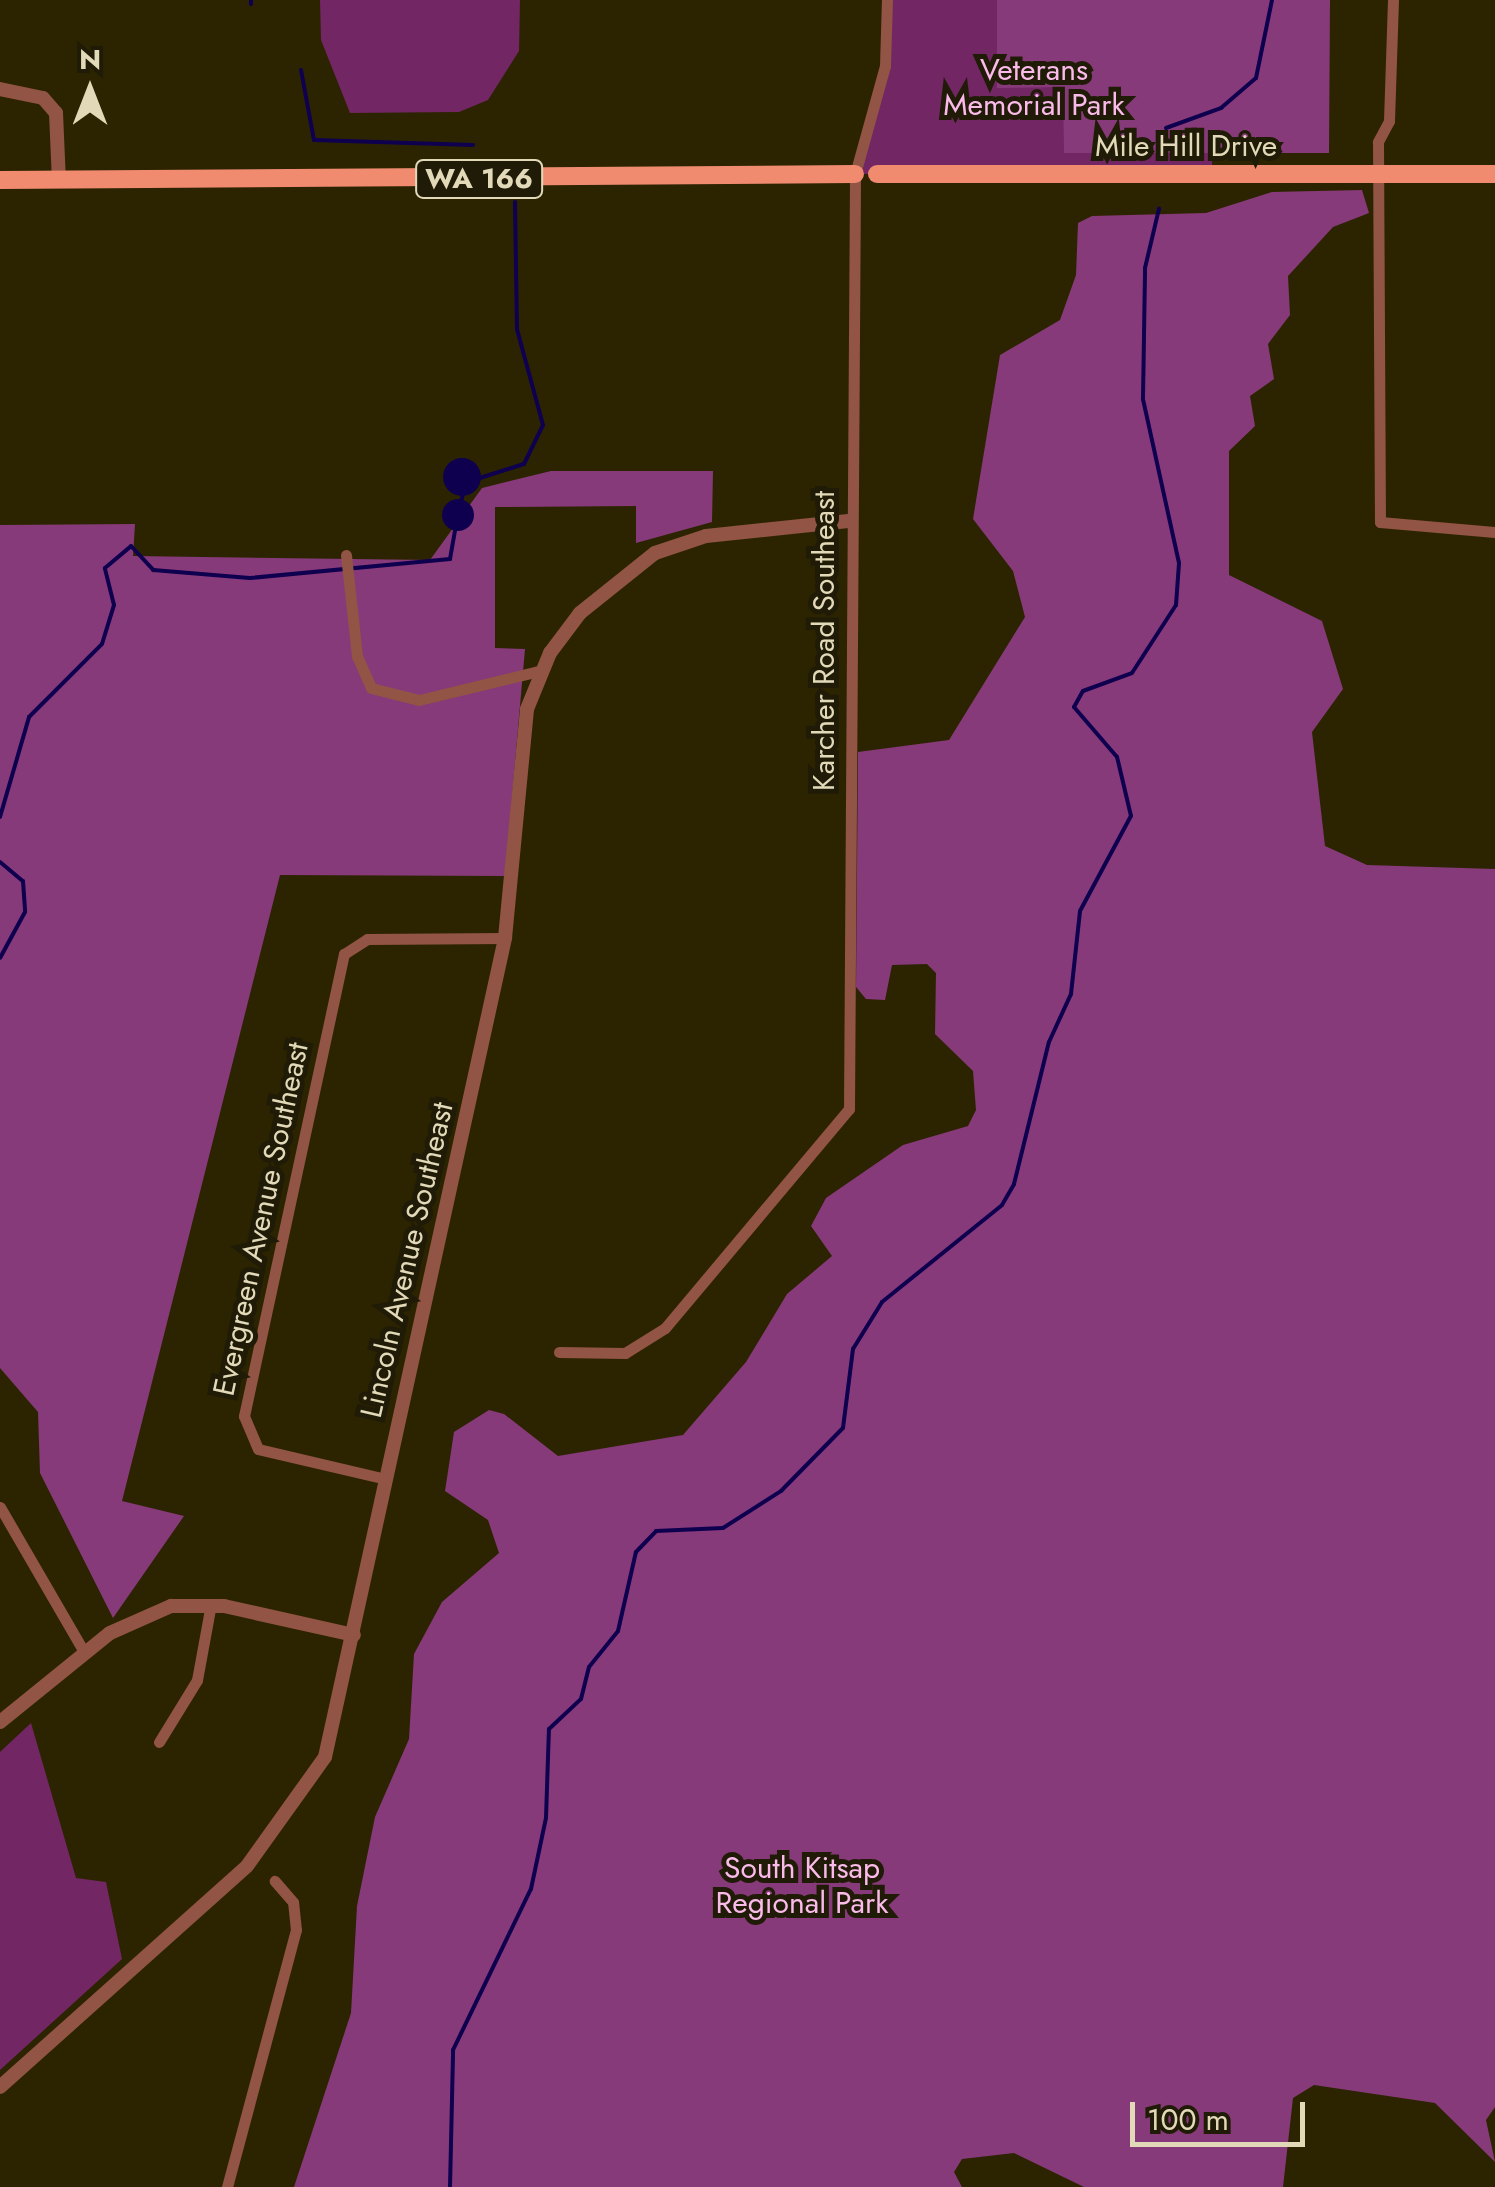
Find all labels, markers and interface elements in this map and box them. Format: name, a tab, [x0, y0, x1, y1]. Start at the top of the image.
text: N	[79, 39, 101, 80]
north arrow	[40, 40, 140, 140]
park label: Veterans Memorial Park	[943, 52, 1125, 122]
street label: Mile Hill Drive	[1095, 128, 1277, 164]
road number: WA 166	[414, 156, 544, 202]
street label: Karcher Road Southeast	[806, 491, 842, 791]
street label: Evergreen Avenue Southeast	[206, 1039, 316, 1399]
street label: Lincoln Avenue Southeast	[353, 1099, 461, 1421]
park label: South Kitsap Regional Park	[715, 1850, 889, 1920]
scale bar	[1135, 2082, 1310, 2144]
text: 100 m	[1147, 2098, 1229, 2141]

